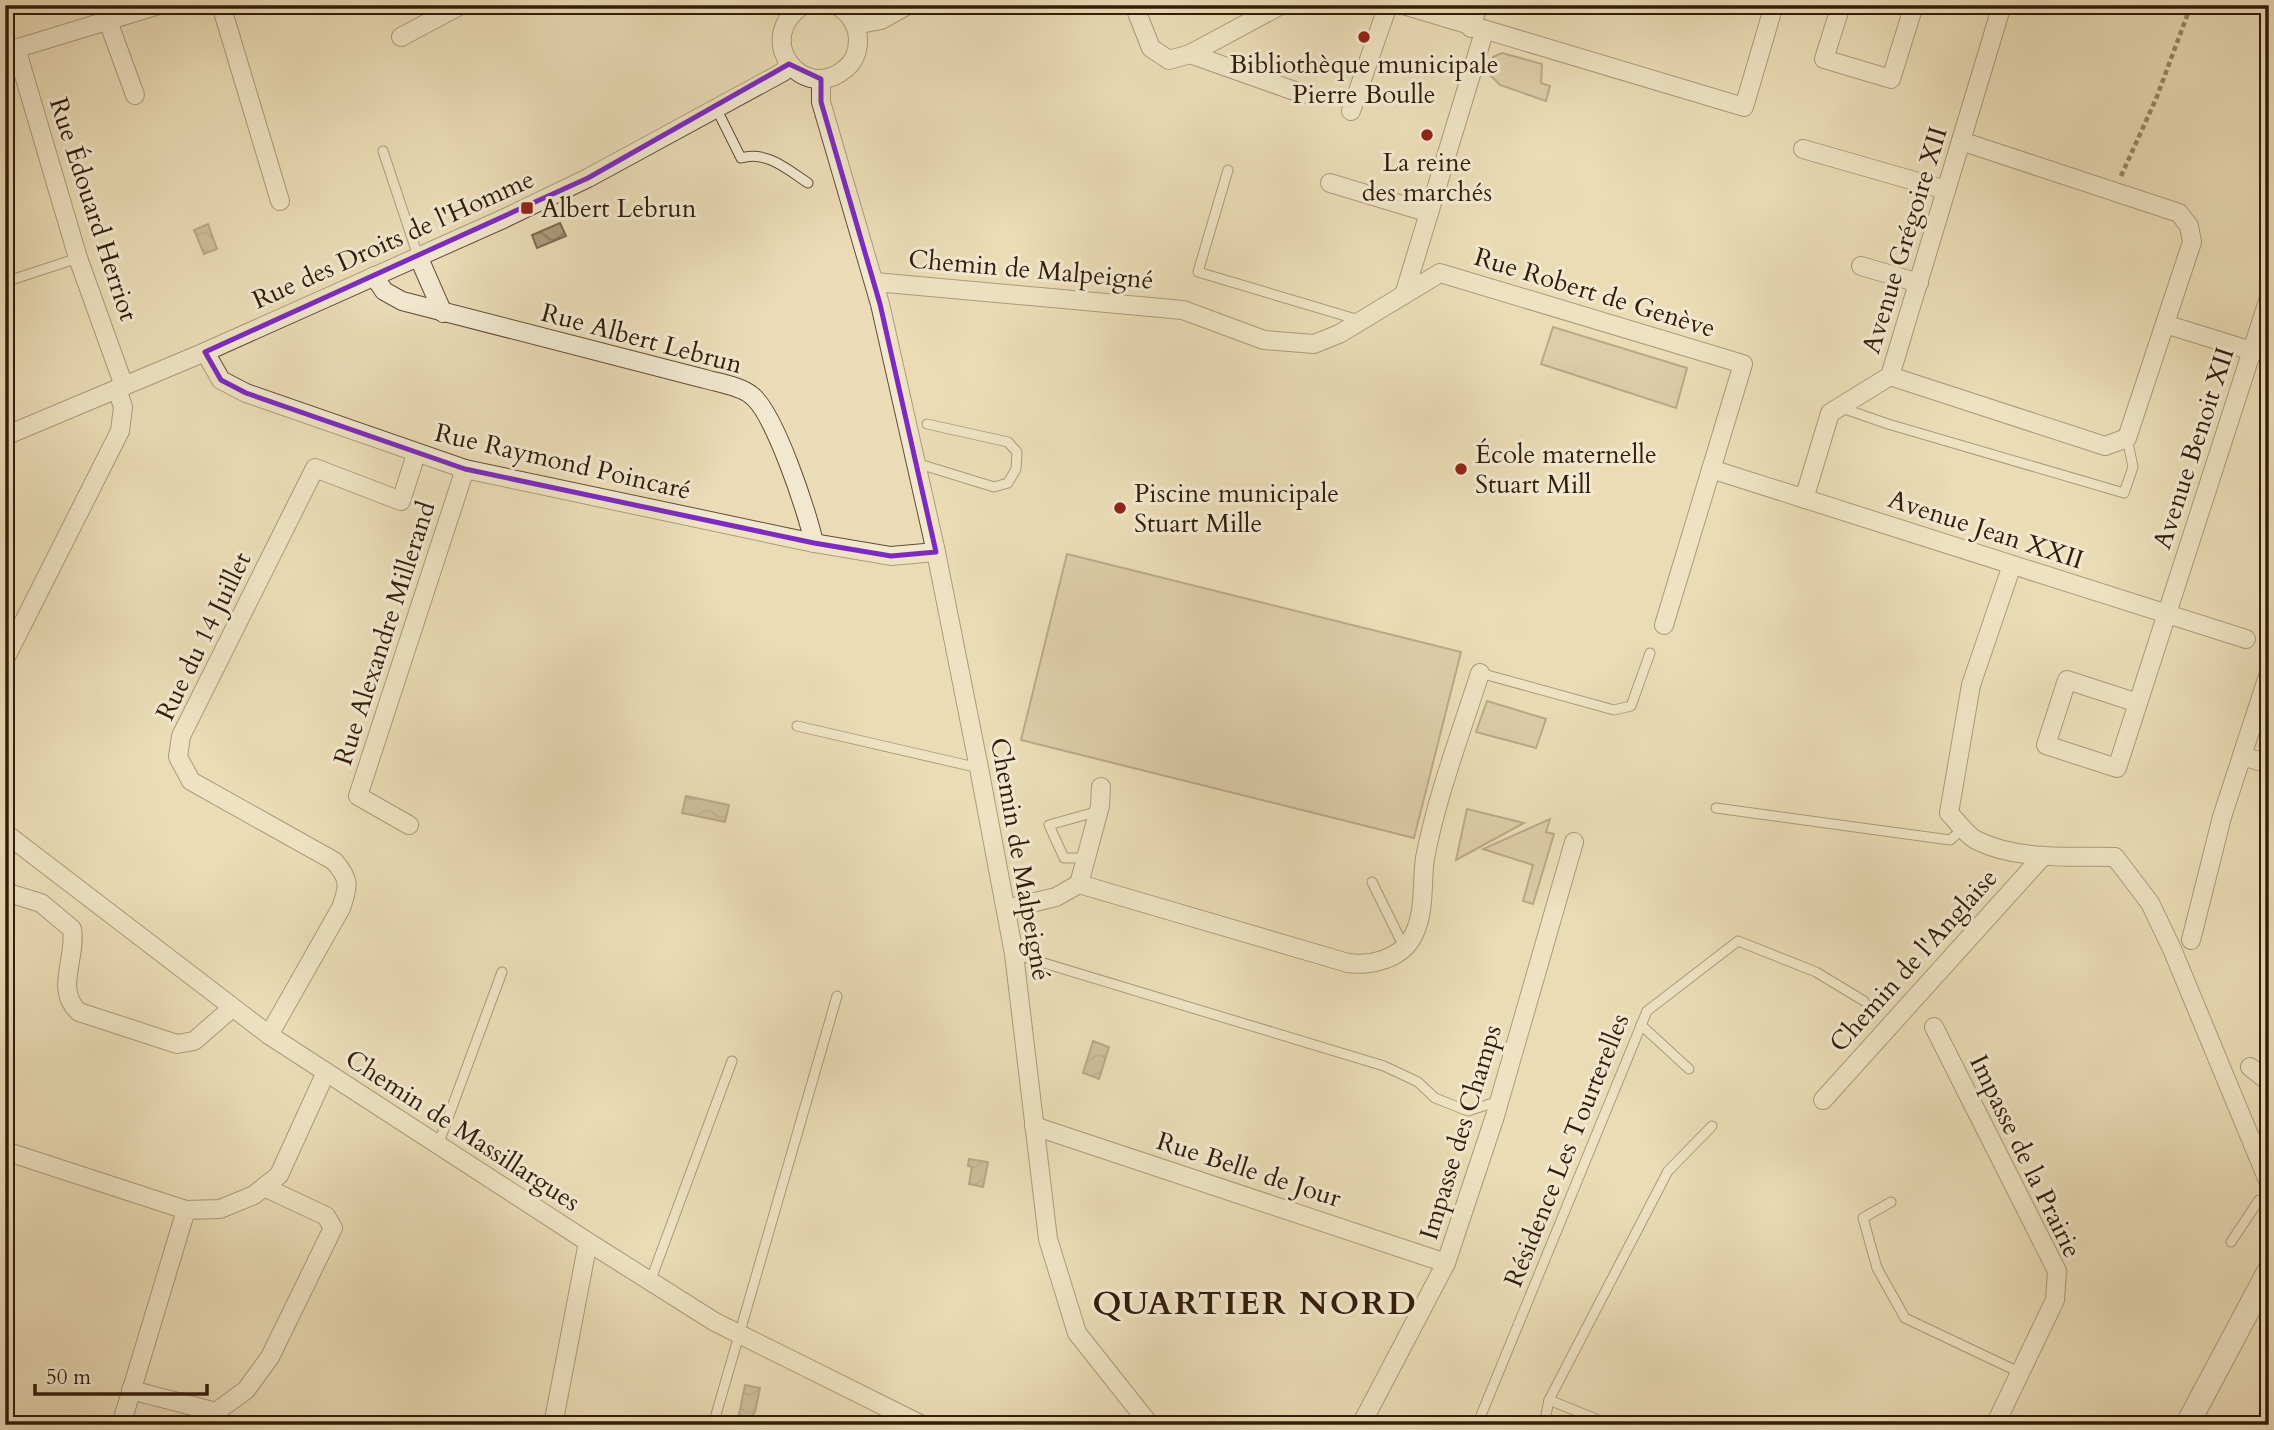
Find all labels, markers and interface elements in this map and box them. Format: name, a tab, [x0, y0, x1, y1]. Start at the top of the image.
marker: Bibliothèque municipale Pierre Boulle	[1356, 29, 1372, 45]
place label: Bibliothèque municipale Pierre Boulle	[1229, 47, 1499, 112]
street label: Rue Édouard Herriot	[41, 93, 146, 325]
street label: Avenue Grégoire XII	[1853, 122, 1956, 358]
marker: La reine des marchés	[1419, 127, 1435, 143]
place label: La reine des marchés	[1362, 145, 1492, 210]
street label: Rue des Droits de l'Homme	[247, 161, 540, 317]
place label: Albert Lebrun	[541, 191, 697, 226]
marker: Albert Lebrun	[519, 200, 535, 216]
street label: Rue Robert de Genève	[1470, 239, 1720, 346]
street label: Chemin de Malpeigné	[907, 241, 1155, 298]
street label: Rue Albert Lebrun	[538, 295, 746, 382]
street label: Avenue Benoit XII	[2144, 343, 2243, 554]
street label: Rue Raymond Poincaré	[431, 415, 694, 508]
place label: École maternelle Stuart Mill	[1475, 437, 1657, 502]
marker: École maternelle Stuart Mill	[1453, 461, 1469, 477]
place label: Piscine municipale Stuart Mille	[1134, 476, 1339, 541]
street label: Avenue Jean XXII	[1884, 481, 2088, 578]
street label: Rue Alexandre Millerand	[325, 497, 444, 769]
marker: Piscine municipale Stuart Mille	[1112, 500, 1128, 516]
street label: Rue du 14 Juillet	[148, 546, 259, 726]
street label: Chemin de Malpeigné	[982, 735, 1059, 983]
street label: Chemin de l'Anglaise	[1822, 861, 2005, 1060]
street label: Résidence Les Tourterelles	[1496, 1008, 1637, 1292]
street label: Impasse des Champs	[1411, 1020, 1510, 1244]
street label: Chemin de Massillargues	[339, 1041, 587, 1220]
street label: Impasse de la Prairie	[1961, 1049, 2090, 1263]
street label: Rue Belle de Jour	[1152, 1123, 1346, 1216]
district label: QUARTIER NORD	[1092, 1281, 1418, 1326]
scale bar	[35, 1353, 206, 1397]
text: 50 m	[46, 1363, 91, 1392]

